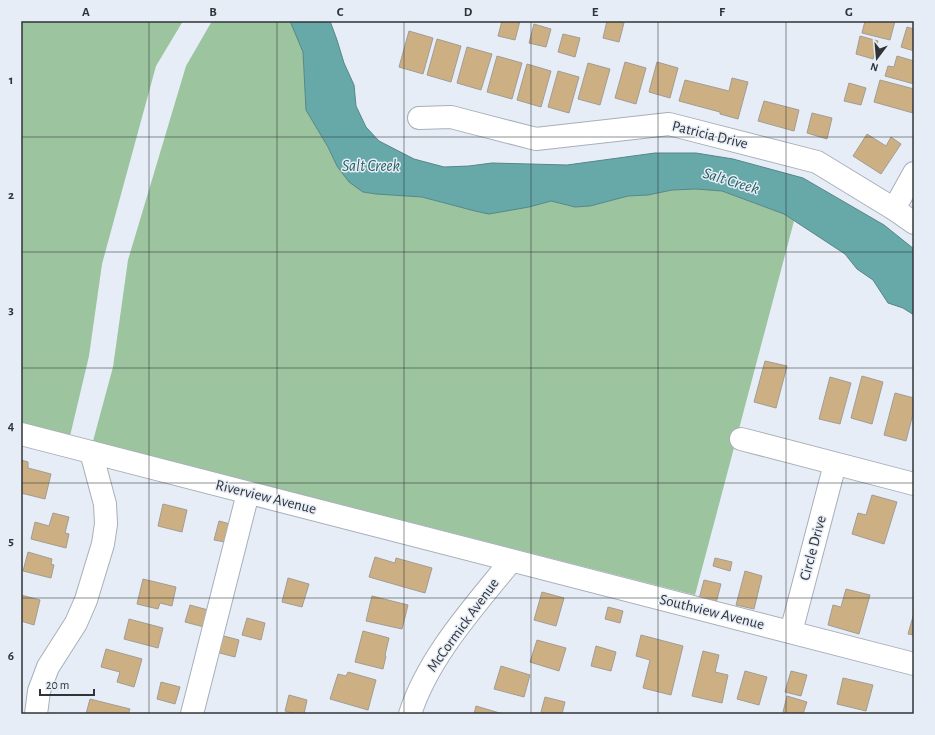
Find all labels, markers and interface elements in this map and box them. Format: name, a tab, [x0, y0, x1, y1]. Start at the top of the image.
text: A	[82, 6, 90, 19]
text: B	[209, 6, 217, 19]
text: C	[337, 6, 344, 19]
text: D	[464, 6, 473, 19]
text: E	[592, 6, 599, 19]
text: F	[719, 6, 726, 19]
text: G	[845, 6, 853, 19]
north arrow	[857, 38, 897, 78]
text: N	[869, 61, 880, 73]
text: 1	[9, 74, 13, 87]
street label: Patricia Drive	[671, 118, 750, 152]
water label: Salt Creek	[342, 158, 400, 174]
water label: Salt Creek	[701, 165, 761, 197]
text: 2	[8, 189, 14, 202]
text: 3	[8, 304, 14, 317]
text: 4	[8, 420, 15, 433]
street label: Riverview Avenue	[214, 477, 318, 517]
street label: Circle Drive	[797, 514, 829, 582]
text: 5	[8, 535, 14, 548]
street label: McCormick Avenue	[424, 575, 502, 674]
street label: Southview Avenue	[658, 592, 766, 632]
text: 6	[8, 650, 14, 663]
scale bar	[40, 671, 94, 697]
text: 20 m	[46, 679, 69, 691]

